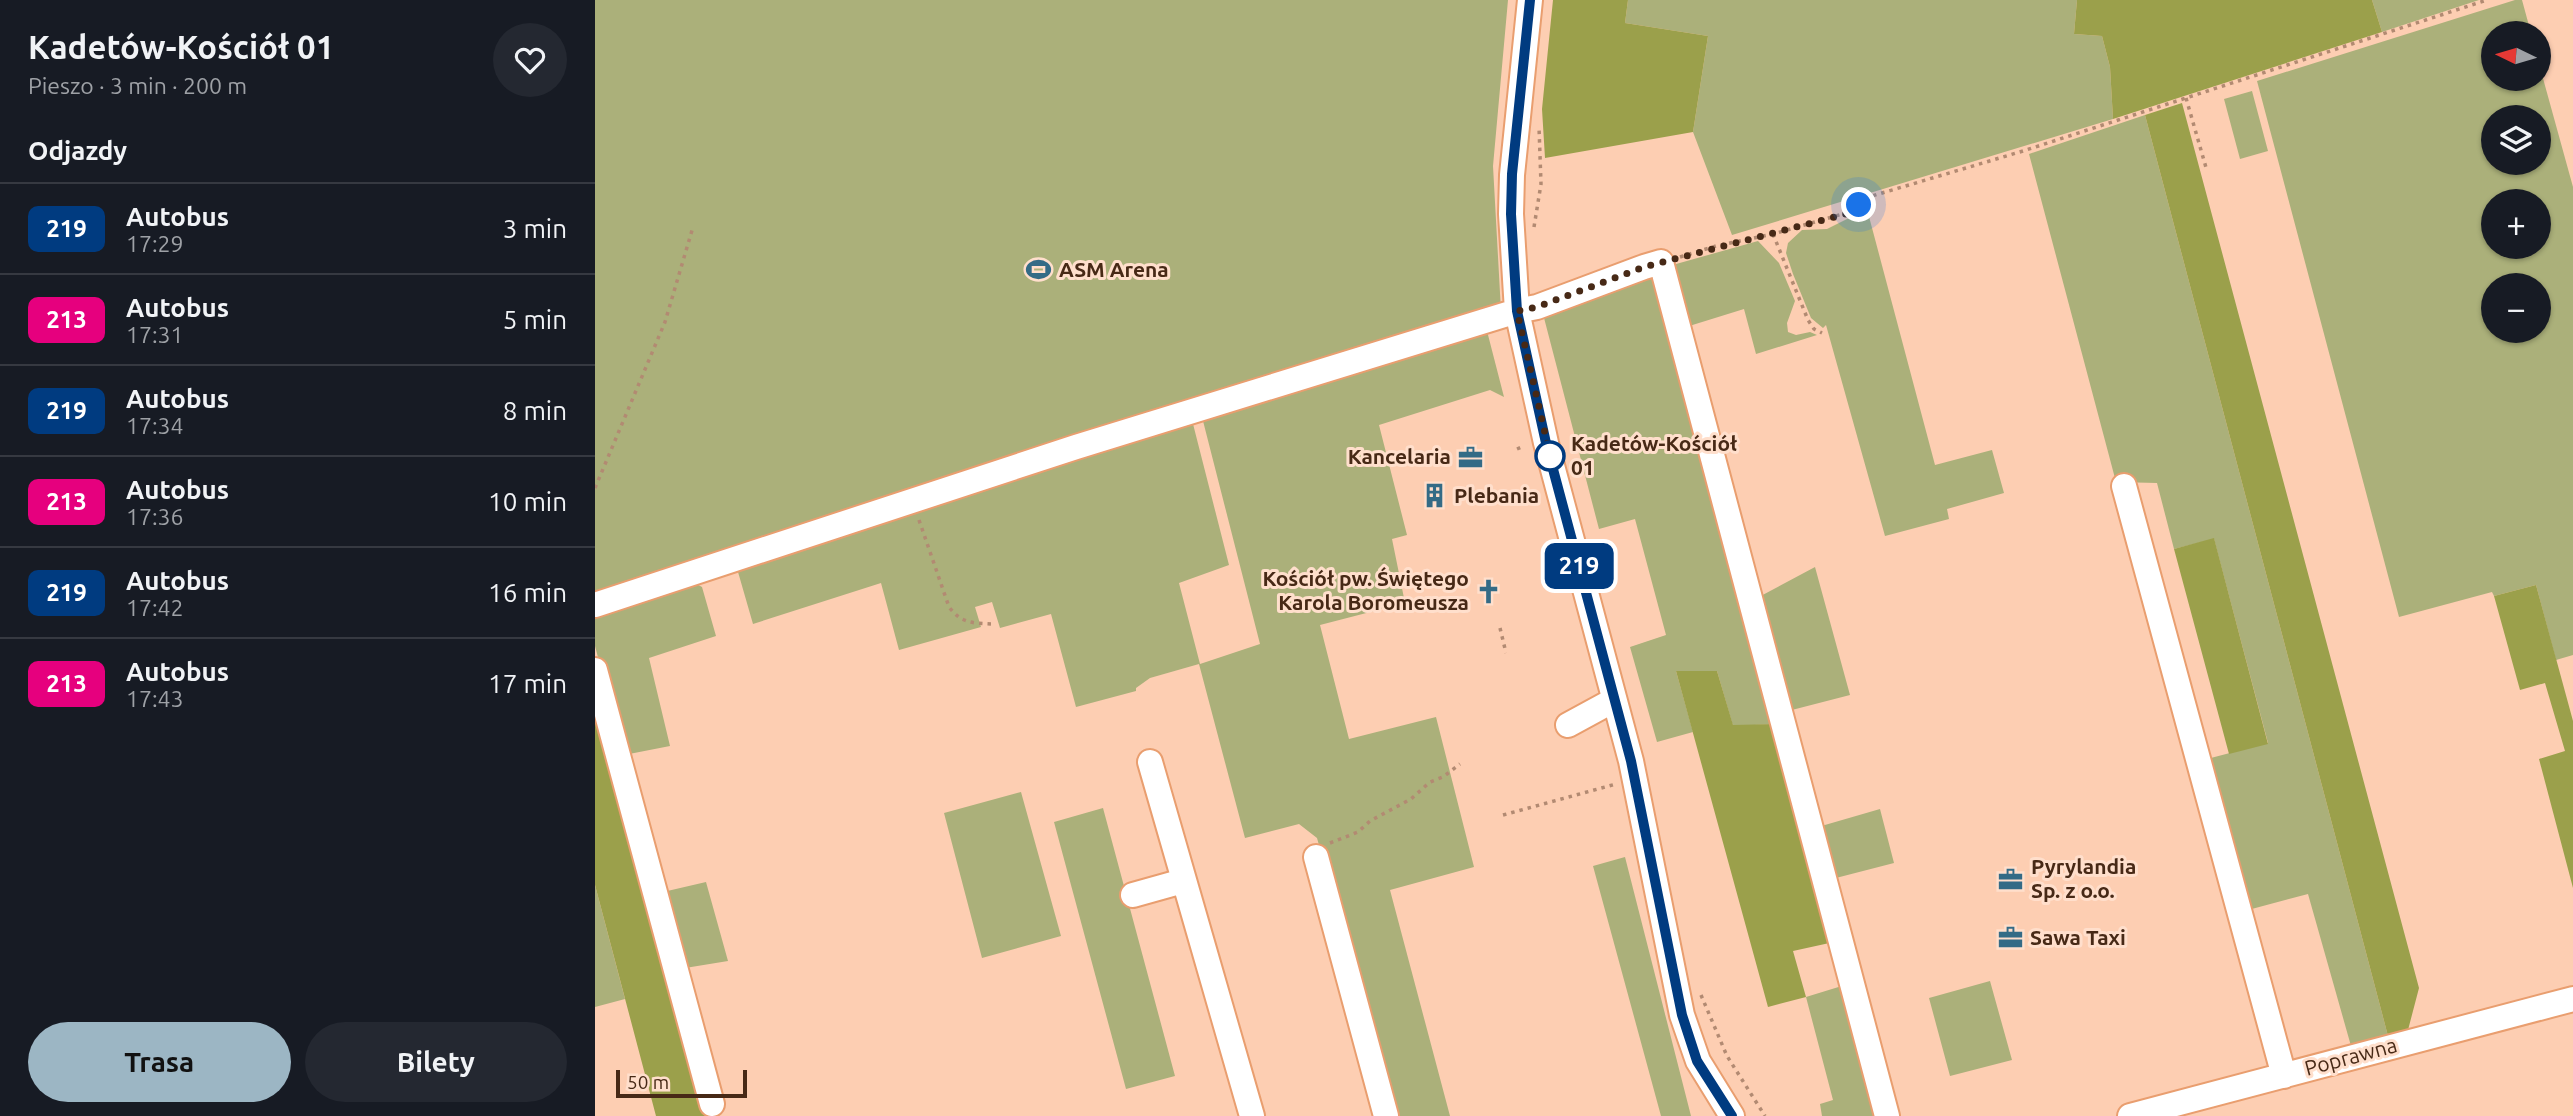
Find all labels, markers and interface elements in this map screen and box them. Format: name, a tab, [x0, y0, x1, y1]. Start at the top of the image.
north arrow	[2481, 21, 2551, 91]
map controls	[2481, 21, 2551, 343]
button: heart	[493, 23, 567, 97]
text: Kadetów-Kościół 01	[28, 28, 334, 65]
text: Pieszo · 3 min · 200 m	[28, 73, 247, 98]
button: layers	[2481, 105, 2551, 175]
text: Odjazdy	[28, 136, 127, 165]
your location	[1841, 187, 1876, 222]
button: +	[2481, 189, 2551, 259]
text: Autobus	[126, 202, 229, 231]
text: 3 min	[503, 214, 567, 243]
text: 219	[46, 215, 87, 242]
text: 17:29	[126, 231, 184, 256]
sports icon: ASM Arena	[1025, 256, 1053, 284]
place label: ASM Arena	[1059, 257, 1169, 281]
button: −	[2481, 273, 2551, 343]
text: Autobus	[126, 293, 229, 322]
text: 5 min	[503, 305, 567, 334]
text: 213	[46, 306, 87, 333]
text: 17:31	[126, 322, 184, 347]
text: Autobus	[126, 384, 229, 413]
text: 8 min	[503, 396, 567, 425]
text: 219	[46, 397, 87, 424]
text: 17:34	[126, 413, 184, 438]
place label: Kadetów-Kościół 01	[1571, 431, 1738, 479]
marker: Kadetów-Kościół 01	[1535, 441, 1565, 471]
office icon: Kancelaria	[1457, 443, 1485, 471]
place label: Kancelaria	[1348, 444, 1451, 468]
text: Autobus	[126, 475, 229, 504]
building icon: Plebania	[1420, 482, 1448, 510]
place label: Plebania	[1454, 483, 1539, 507]
text: 10 min	[488, 487, 567, 516]
text: 213	[46, 488, 87, 515]
text: 17:36	[126, 504, 184, 529]
line badge: 219	[1539, 543, 1619, 589]
text: 219	[1559, 552, 1599, 579]
text: Autobus	[126, 566, 229, 595]
place label: Kościół pw. Świętego Karola Boromeusza	[1262, 566, 1469, 614]
church icon: Kościół pw. Świętego Karola Boromeusza	[1475, 577, 1503, 605]
text: 16 min	[488, 578, 567, 607]
text: 219	[46, 579, 87, 606]
text: 17:42	[126, 595, 184, 620]
text: Autobus	[126, 657, 229, 686]
text: 17 min	[488, 669, 567, 698]
text: 213	[46, 670, 87, 697]
text: 17:43	[126, 686, 184, 711]
place label: Pyrylandia Sp. z o.o.	[2031, 854, 2136, 902]
office icon: Pyrylandia Sp. z o.o.	[1997, 865, 2025, 893]
office icon: Sawa Taxi	[1996, 924, 2024, 952]
place label: Sawa Taxi	[2030, 925, 2126, 949]
button: Trasa	[28, 1022, 291, 1102]
button: Bilety	[305, 1022, 567, 1102]
street label: Poprawna	[2302, 1032, 2400, 1080]
scale bar	[616, 1067, 747, 1099]
text: 50 m	[627, 1071, 669, 1093]

